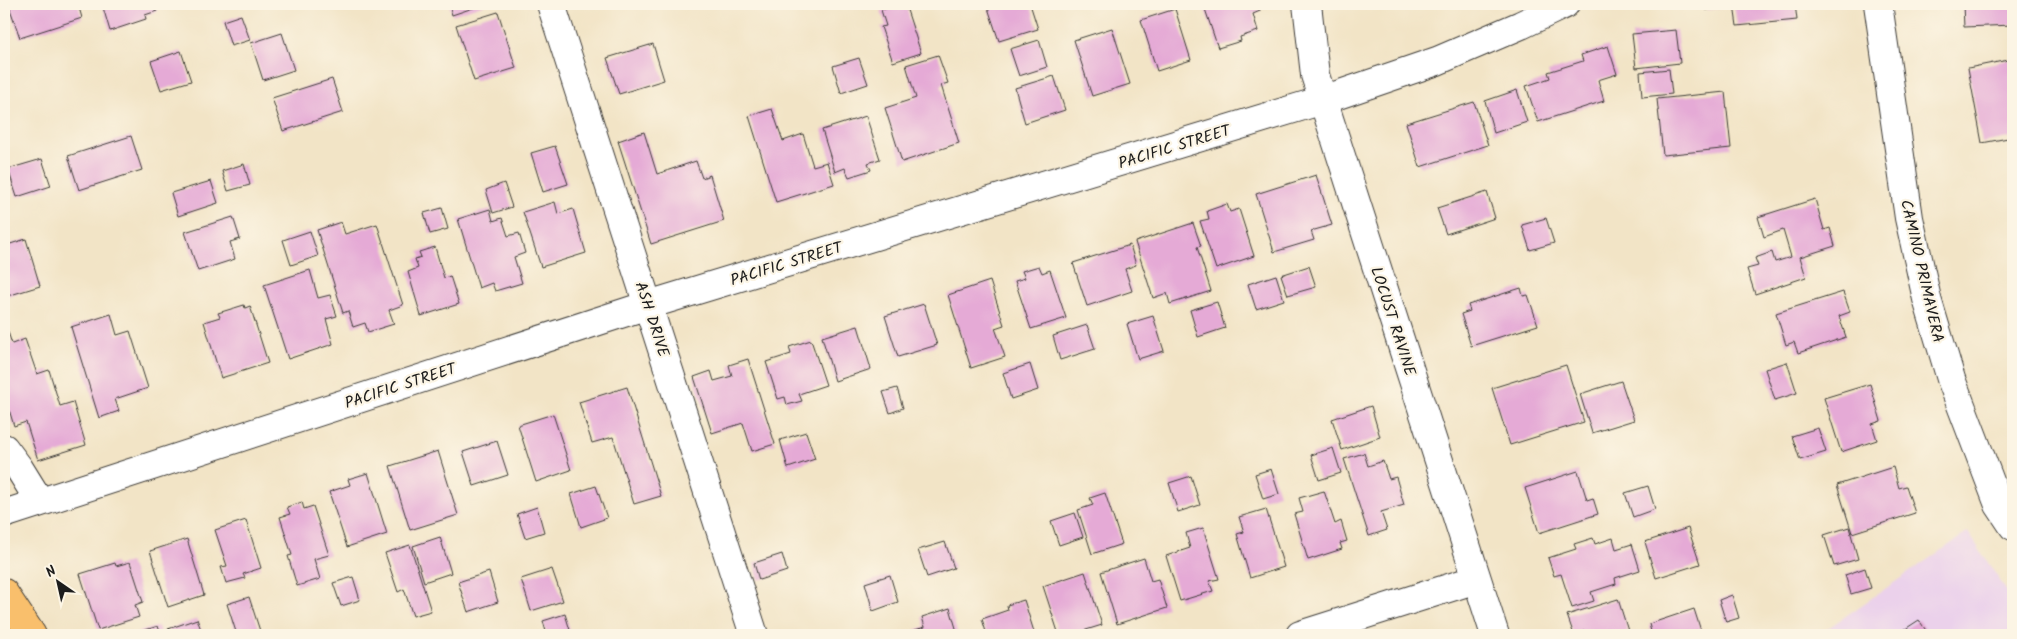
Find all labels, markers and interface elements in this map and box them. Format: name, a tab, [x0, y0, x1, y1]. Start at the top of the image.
street label: PACIFIC STREET	[1115, 118, 1235, 176]
street label: CAMINO PRIMAVERA	[1893, 197, 1950, 346]
street label: PACIFIC STREET	[727, 235, 847, 293]
street label: LOCUST RAVINE	[1363, 263, 1422, 380]
street label: ASH DRIVE	[628, 279, 676, 361]
street label: PACIFIC STREET	[341, 356, 461, 416]
north arrow	[32, 556, 82, 606]
text: N	[41, 560, 61, 584]

